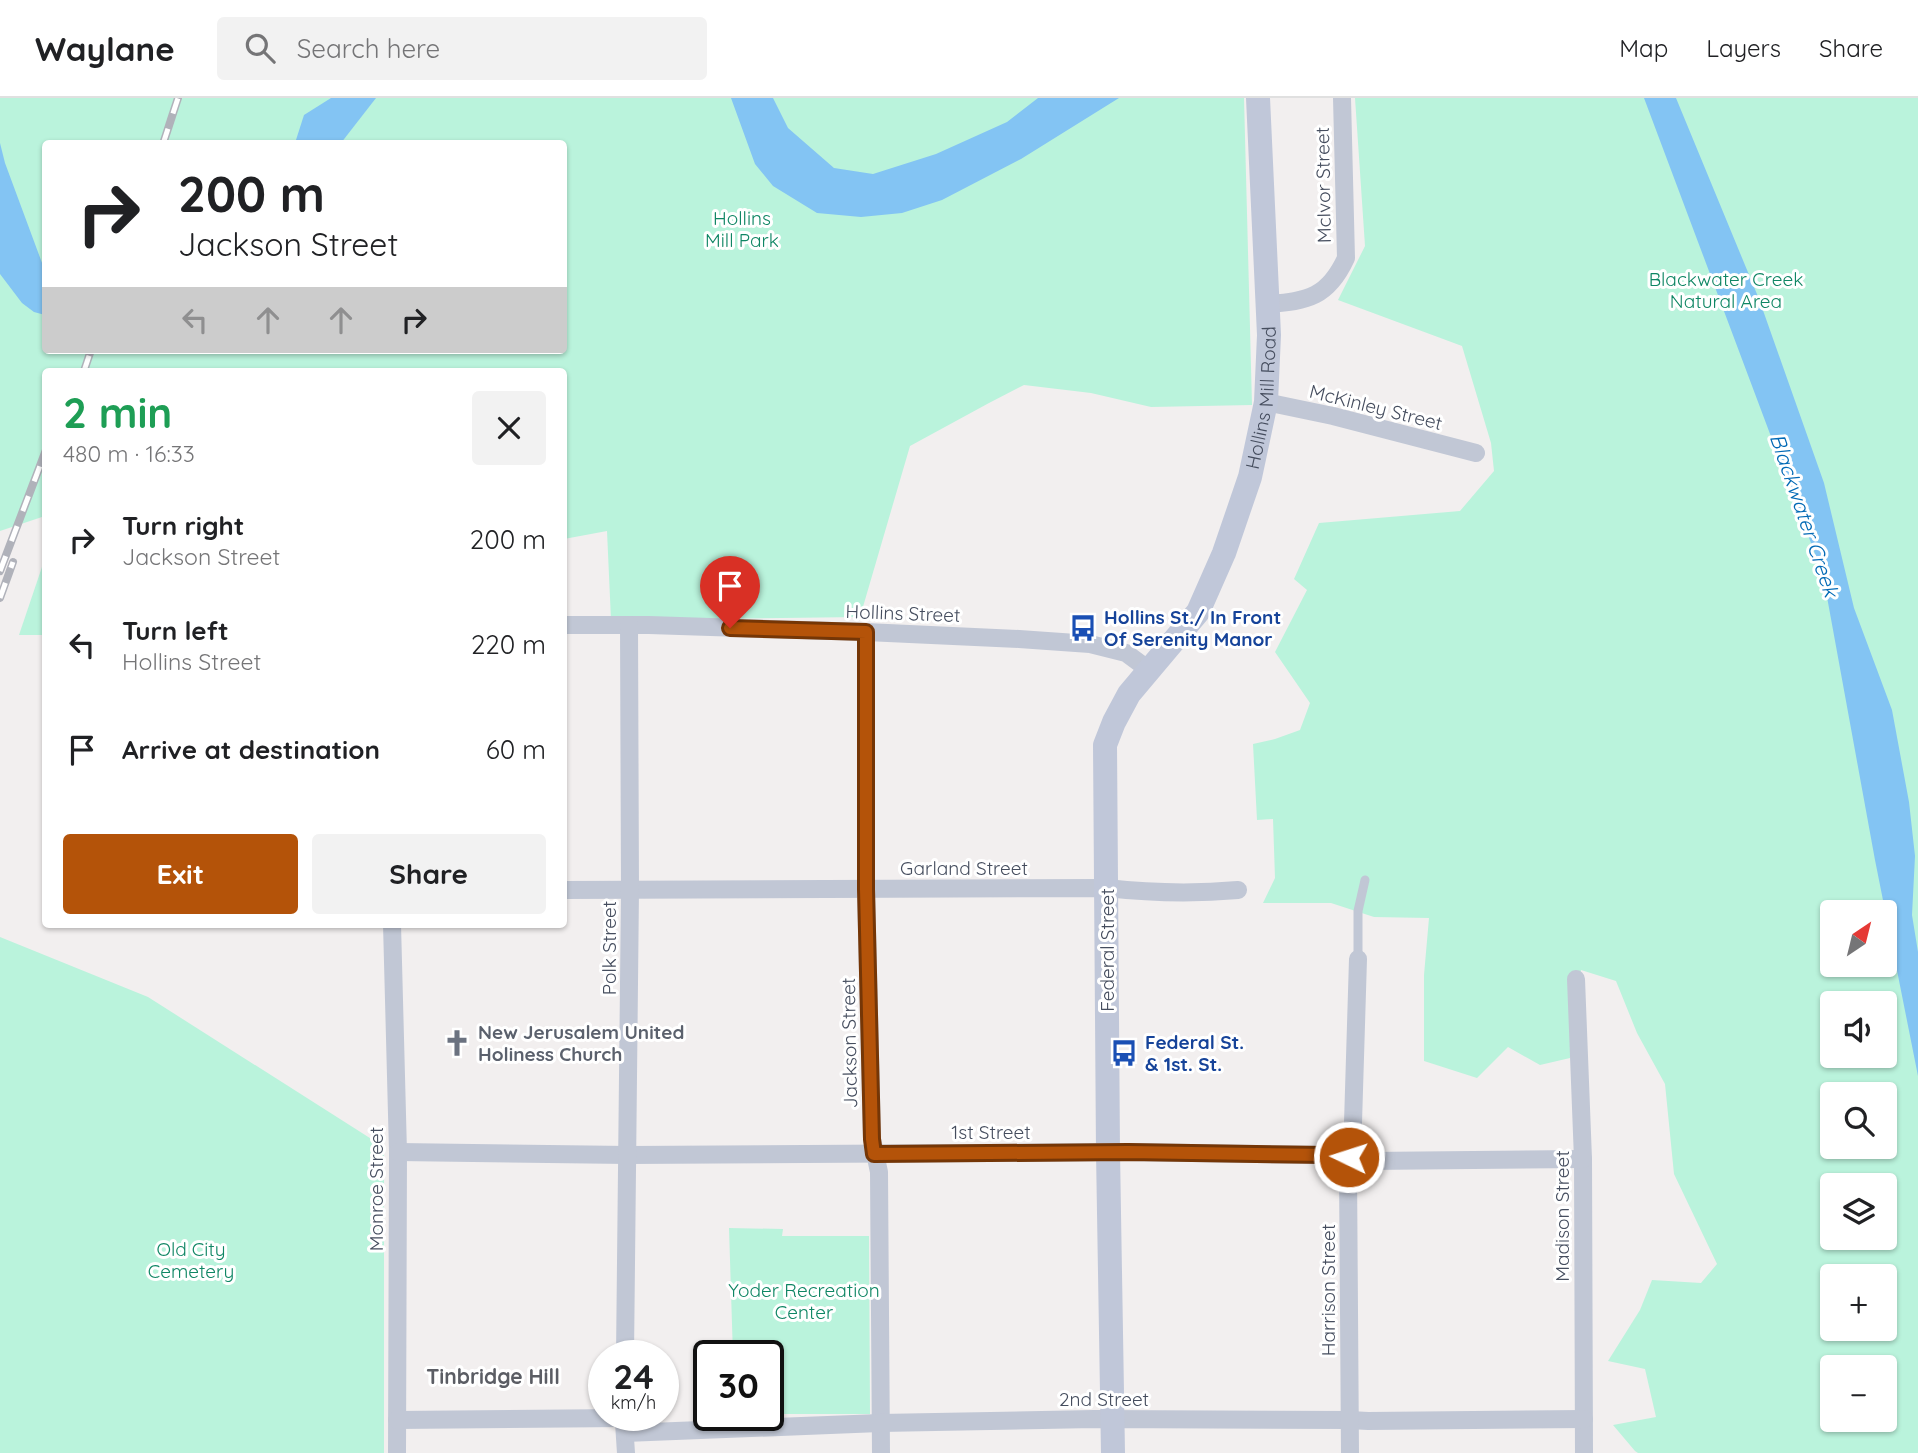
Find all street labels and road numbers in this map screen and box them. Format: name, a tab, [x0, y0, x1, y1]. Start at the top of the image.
street label: McIvor Street	[1310, 127, 1336, 243]
street label: Hollins Mill Road	[1240, 326, 1281, 471]
street label: McKinley Street	[1307, 379, 1445, 435]
street label: Hollins Street	[845, 599, 961, 627]
street label: Garland Street	[900, 856, 1028, 880]
street label: Federal Street	[1095, 888, 1119, 1012]
street label: Polk Street	[597, 901, 621, 995]
street label: Jackson Street	[836, 977, 862, 1109]
street label: 1st Street	[951, 1120, 1031, 1144]
street label: Monroe Street	[364, 1127, 388, 1251]
street label: Madison Street	[1550, 1150, 1574, 1282]
street label: Harrison Street	[1316, 1224, 1340, 1356]
street label: 2nd Street	[1059, 1387, 1149, 1411]

